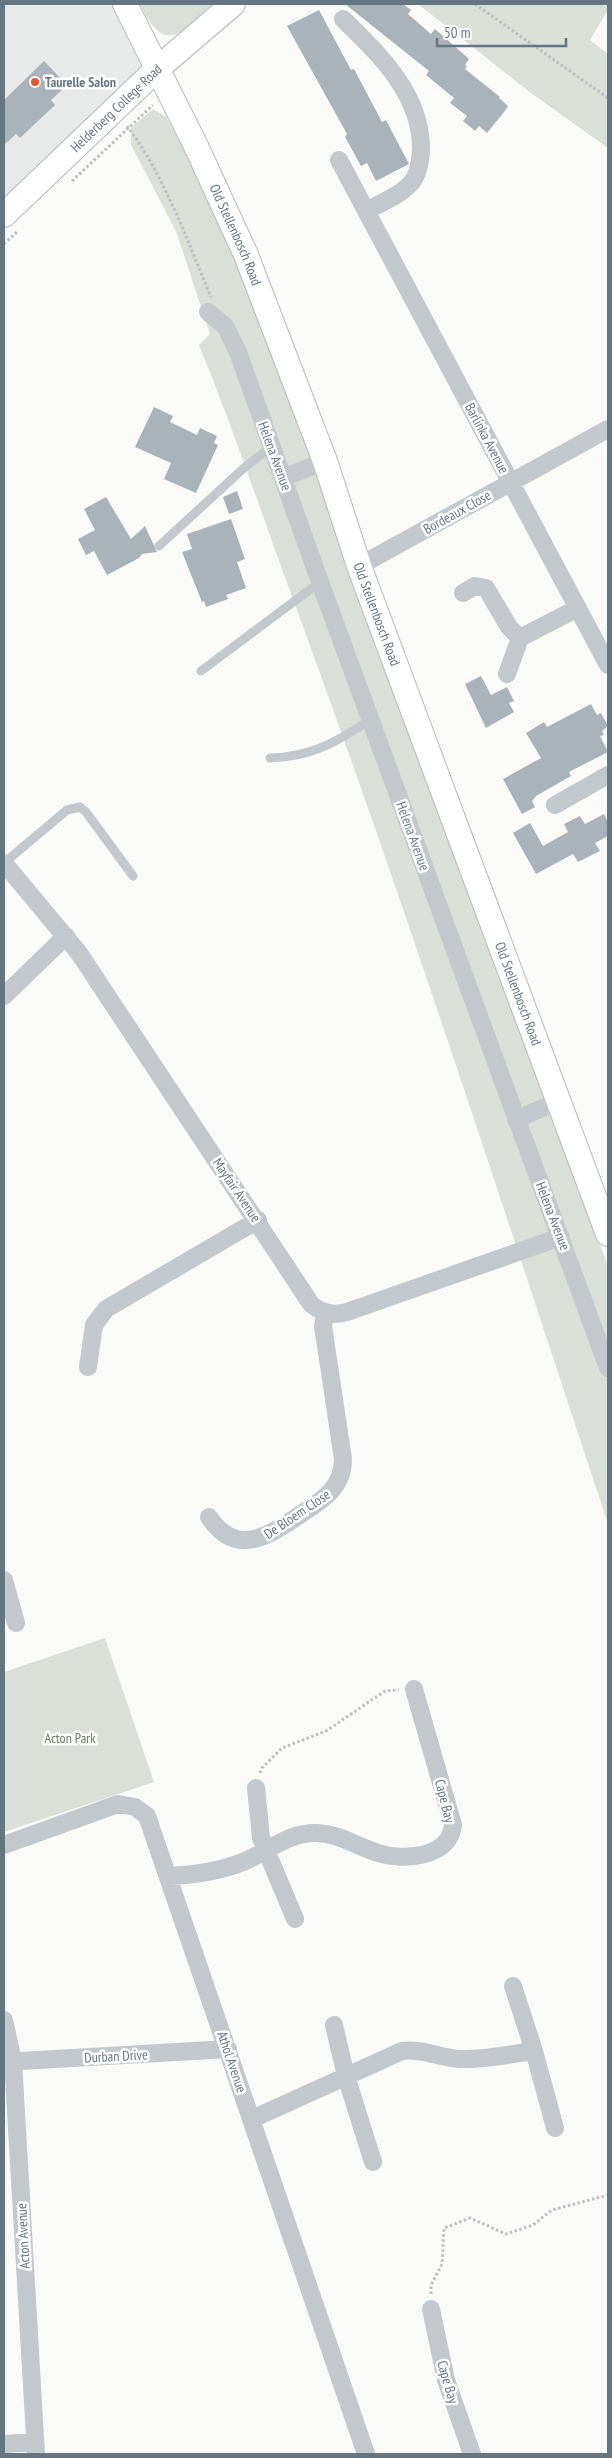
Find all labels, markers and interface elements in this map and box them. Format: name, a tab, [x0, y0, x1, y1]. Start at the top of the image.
scale bar	[437, 15, 566, 47]
text: 50 m	[444, 23, 470, 42]
street label: Helderberg College Road	[66, 60, 166, 156]
place label: Taurelle Salon	[45, 73, 116, 91]
marker: Taurelle Salon	[29, 76, 41, 88]
street label: Old Stellenbosch Road	[206, 181, 266, 288]
street label: Barlinka Avenue	[461, 400, 513, 477]
street label: Helena Avenue	[254, 419, 296, 493]
street label: Bordeaux Close	[420, 486, 494, 538]
street label: Old Stellenbosch Road	[349, 560, 404, 668]
street label: Helena Avenue	[392, 799, 434, 873]
street label: Old Stellenbosch Road	[491, 939, 546, 1048]
street label: Mayfair Avenue	[209, 1154, 265, 1226]
street label: Helena Avenue	[532, 1179, 574, 1253]
street label: De Bloem Close	[260, 1485, 334, 1543]
park label: Acton Park	[44, 1729, 96, 1747]
street label: Cape Bay	[431, 1777, 459, 1825]
street label: Athol Avenue	[213, 2029, 251, 2095]
street label: Durban Drive	[84, 2045, 148, 2067]
street label: Acton Avenue	[12, 2203, 34, 2269]
street label: Cape Bay	[433, 2358, 463, 2406]

